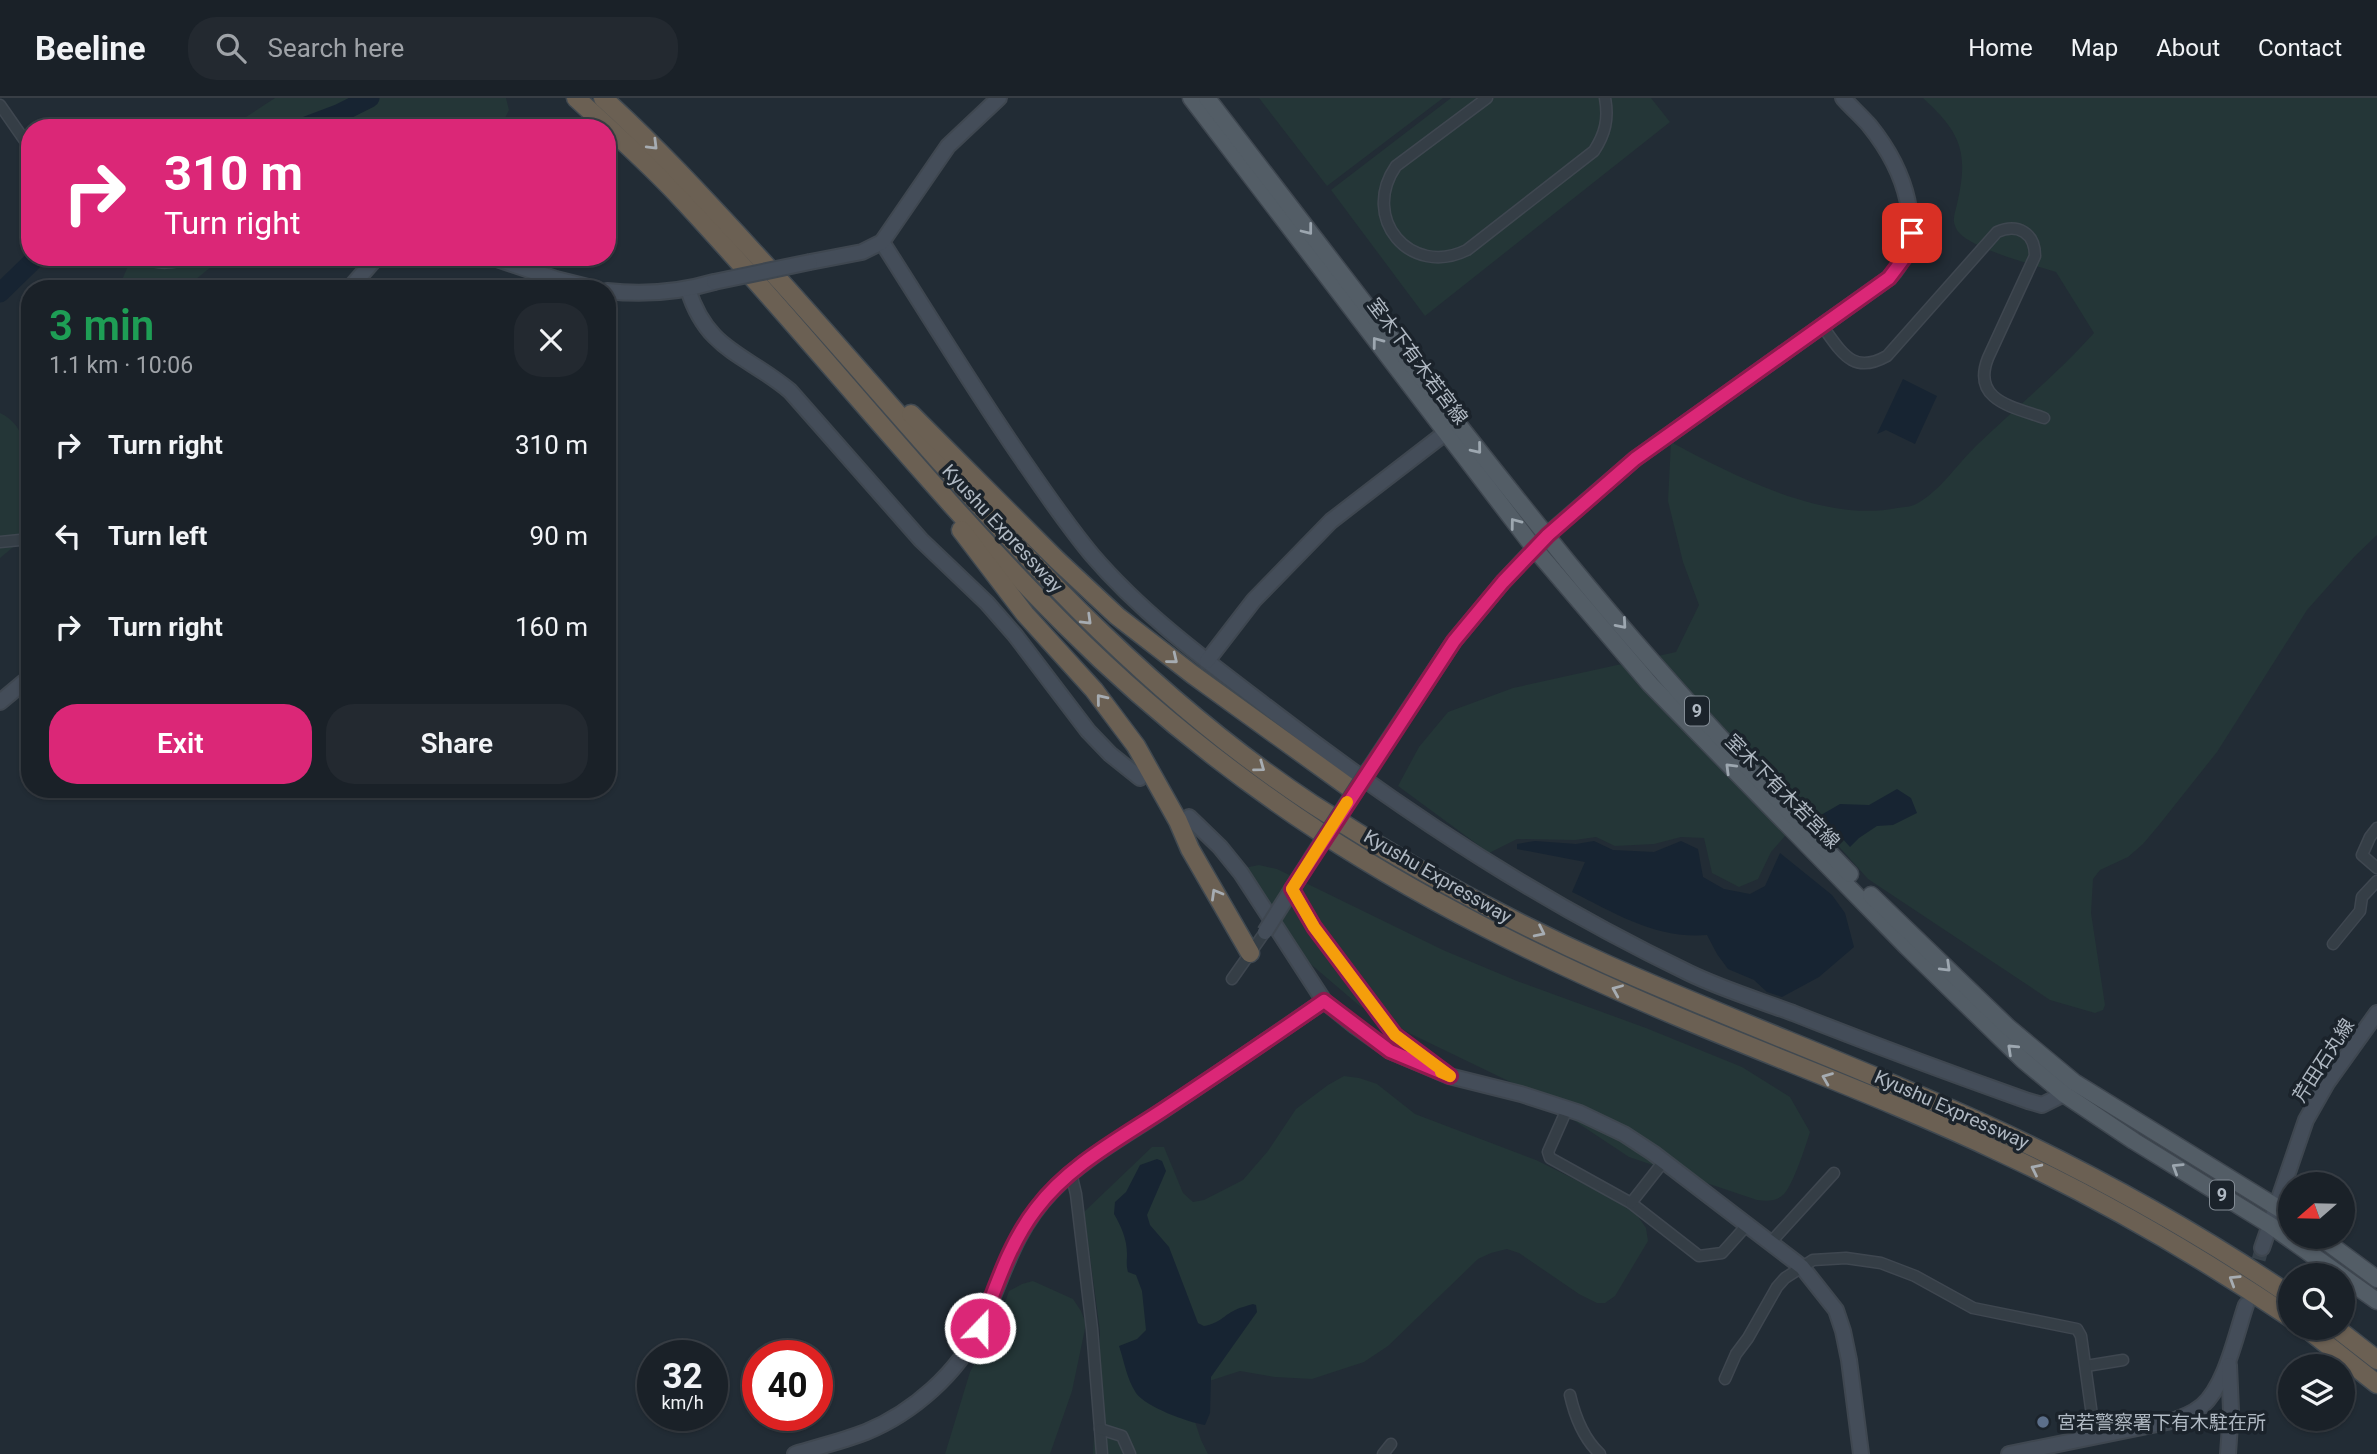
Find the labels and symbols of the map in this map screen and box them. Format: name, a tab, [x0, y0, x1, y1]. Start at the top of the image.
one-way arrow	[644, 136, 657, 149]
pin	[1882, 203, 1942, 263]
one-way arrow	[1300, 222, 1313, 235]
street label: 室木下有木若宮線	[1363, 294, 1473, 429]
one-way arrow	[1373, 337, 1386, 350]
one-way arrow	[1469, 441, 1482, 453]
street label: Kyushu Expressway	[937, 460, 1068, 597]
one-way arrow	[1511, 518, 1524, 531]
one-way arrow	[1079, 611, 1092, 624]
one-way arrow	[1614, 616, 1626, 629]
one-way arrow	[1164, 651, 1177, 663]
one-way arrow	[1096, 694, 1109, 706]
road number: 9	[1685, 696, 1709, 726]
street label: 室木下有木若宮線	[1721, 729, 1845, 853]
one-way arrow	[1252, 759, 1265, 771]
one-way arrow	[1725, 763, 1738, 776]
street label: Kyushu Expressway	[1360, 825, 1516, 928]
one-way arrow	[1211, 889, 1224, 901]
one-way arrow	[1533, 924, 1545, 938]
one-way arrow	[1938, 959, 1951, 972]
one-way arrow	[1612, 984, 1625, 998]
street label: 芹田石丸線	[2288, 1014, 2359, 1106]
one-way arrow	[2007, 1045, 2020, 1058]
street label: Kyushu Expressway	[1871, 1065, 2033, 1154]
one-way arrow	[1822, 1072, 1834, 1086]
one-way arrow	[2031, 1163, 2043, 1177]
one-way arrow	[2172, 1163, 2185, 1176]
north arrow	[2278, 1172, 2356, 1250]
road number: 9	[2210, 1180, 2234, 1210]
one-way arrow	[2229, 1275, 2242, 1288]
position arrow	[943, 1291, 1017, 1365]
speed limit sign: 40	[742, 1340, 833, 1431]
place label: 宮若警察署下有木駐在所	[2057, 1411, 2266, 1434]
marker: 宮若警察署下有木駐在所	[2035, 1414, 2051, 1430]

